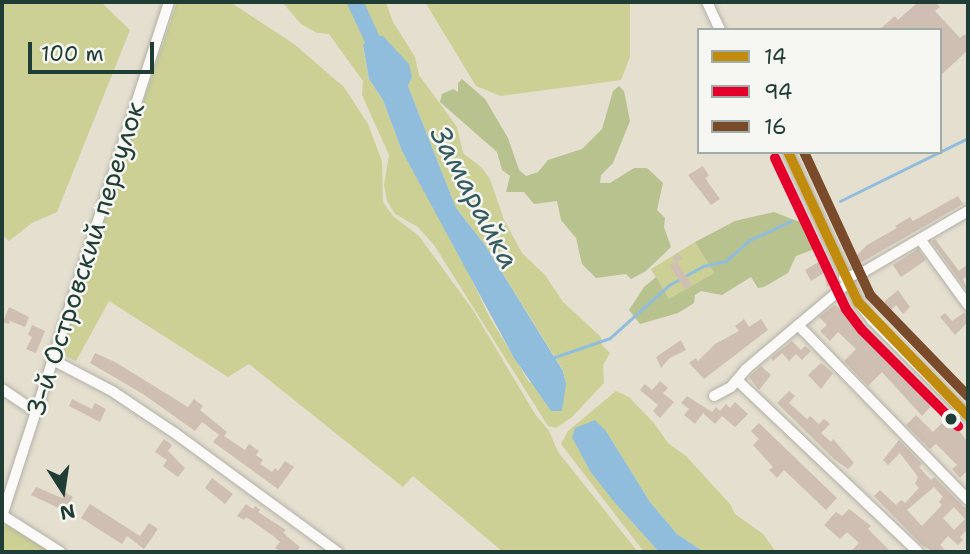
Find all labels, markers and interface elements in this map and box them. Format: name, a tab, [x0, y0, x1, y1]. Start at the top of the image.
scale bar	[32, 28, 158, 72]
legend	[697, 28, 942, 154]
text: 100 m	[41, 40, 104, 68]
text: 14	[764, 43, 787, 71]
text: 94	[764, 78, 793, 106]
street label: 3-й Островский переулок	[19, 98, 151, 420]
text: 16	[764, 113, 787, 141]
water label: Замарайка	[423, 120, 527, 274]
unlabelled marker	[944, 412, 958, 426]
north arrow	[28, 456, 98, 526]
text: N	[58, 498, 77, 526]

